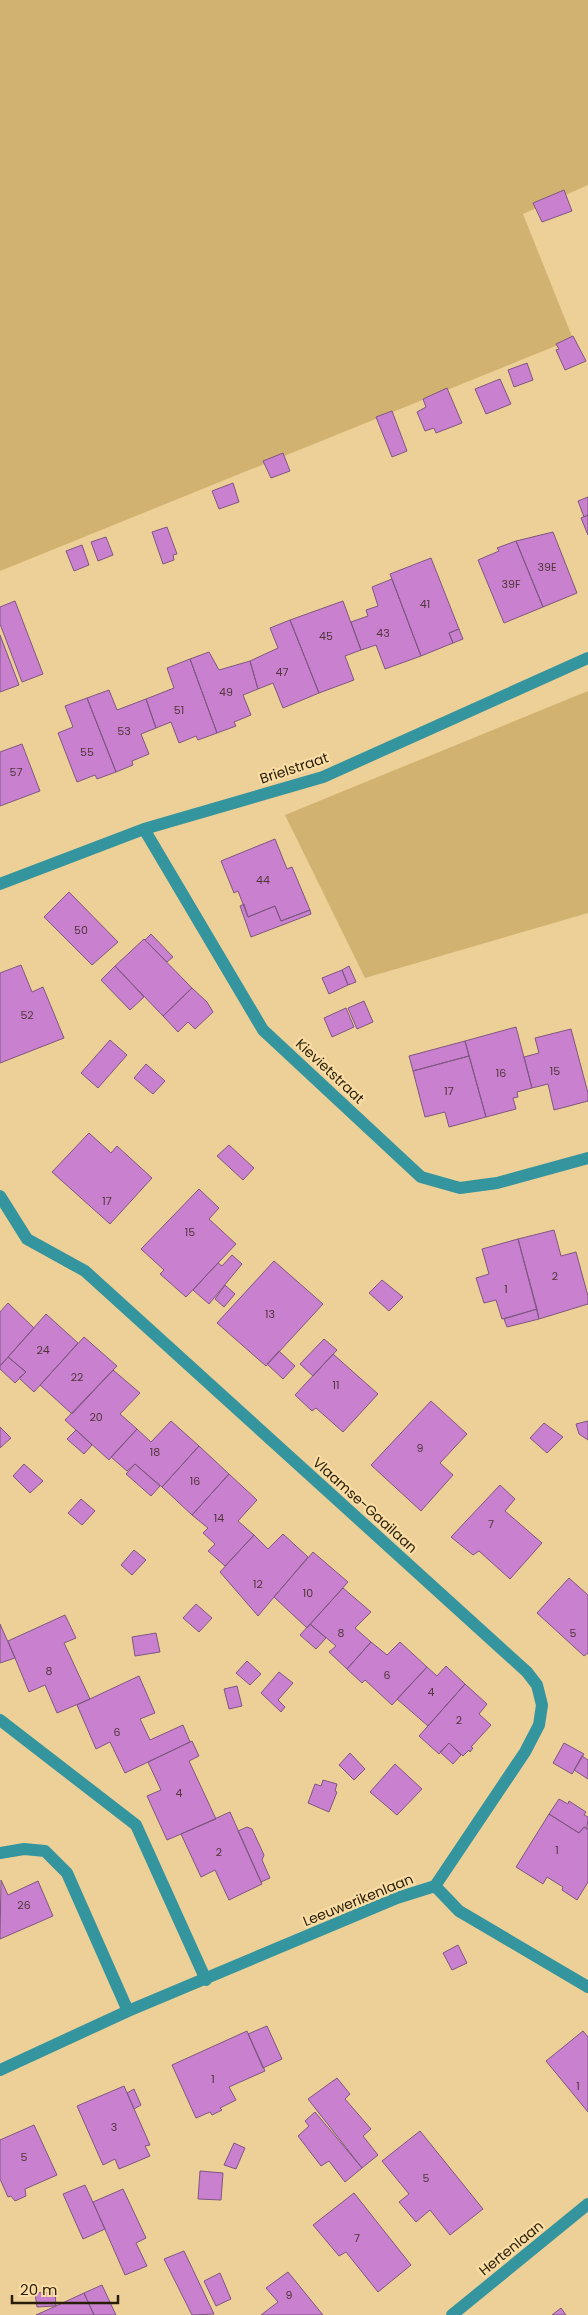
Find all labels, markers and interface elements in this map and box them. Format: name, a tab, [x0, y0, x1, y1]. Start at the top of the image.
house number: 39E	[537, 559, 557, 575]
house number: 39F	[502, 576, 521, 592]
house number: 41	[420, 596, 430, 612]
house number: 43	[376, 625, 390, 641]
house number: 45	[319, 628, 333, 644]
house number: 47	[276, 664, 288, 680]
house number: 49	[219, 684, 233, 700]
house number: 51	[174, 702, 184, 718]
house number: 53	[117, 723, 131, 739]
house number: 55	[80, 744, 94, 760]
street label: Brielstraat	[257, 748, 331, 788]
house number: 57	[10, 764, 22, 780]
house number: 44	[256, 872, 270, 888]
house number: 50	[74, 922, 88, 938]
house number: 52	[20, 1007, 34, 1023]
street label: Kievietstraat	[291, 1034, 369, 1108]
house number: 15	[550, 1063, 560, 1079]
house number: 16	[496, 1065, 506, 1081]
house number: 17	[444, 1083, 454, 1099]
house number: 17	[102, 1193, 112, 1209]
house number: 15	[185, 1224, 195, 1240]
house number: 2	[552, 1268, 558, 1284]
house number: 1	[504, 1281, 508, 1297]
house number: 13	[265, 1306, 275, 1322]
house number: 24	[36, 1342, 50, 1358]
house number: 22	[71, 1369, 83, 1385]
house number: 11	[332, 1377, 340, 1393]
house number: 20	[89, 1409, 103, 1425]
house number: 9	[417, 1440, 424, 1456]
house number: 18	[150, 1444, 160, 1460]
street label: Vlaamse-Gaailaan	[308, 1453, 422, 1557]
house number: 16	[190, 1473, 200, 1489]
house number: 14	[214, 1510, 224, 1526]
house number: 7	[488, 1516, 494, 1532]
house number: 12	[253, 1576, 263, 1592]
house number: 10	[303, 1585, 313, 1601]
house number: 8	[338, 1625, 345, 1641]
house number: 5	[570, 1625, 577, 1641]
house number: 8	[46, 1663, 53, 1679]
house number: 6	[384, 1667, 391, 1683]
house number: 4	[428, 1684, 435, 1700]
house number: 2	[456, 1712, 462, 1728]
house number: 6	[114, 1724, 121, 1740]
house number: 4	[176, 1785, 183, 1801]
house number: 1	[555, 1842, 559, 1858]
house number: 2	[216, 1844, 222, 1860]
street label: Leeuwerikenlaan	[300, 1869, 416, 1931]
house number: 26	[17, 1897, 31, 1913]
house number: 1	[211, 2071, 215, 2087]
house number: 1	[576, 2078, 580, 2094]
house number: 3	[111, 2119, 117, 2135]
house number: 5	[21, 2149, 28, 2165]
house number: 5	[423, 2170, 430, 2186]
street label: Hertenlaan	[475, 2216, 547, 2280]
house number: 7	[354, 2230, 360, 2246]
scale bar	[12, 2272, 119, 2304]
text: 20 m	[20, 2279, 58, 2300]
house number: 9	[286, 2287, 293, 2303]

